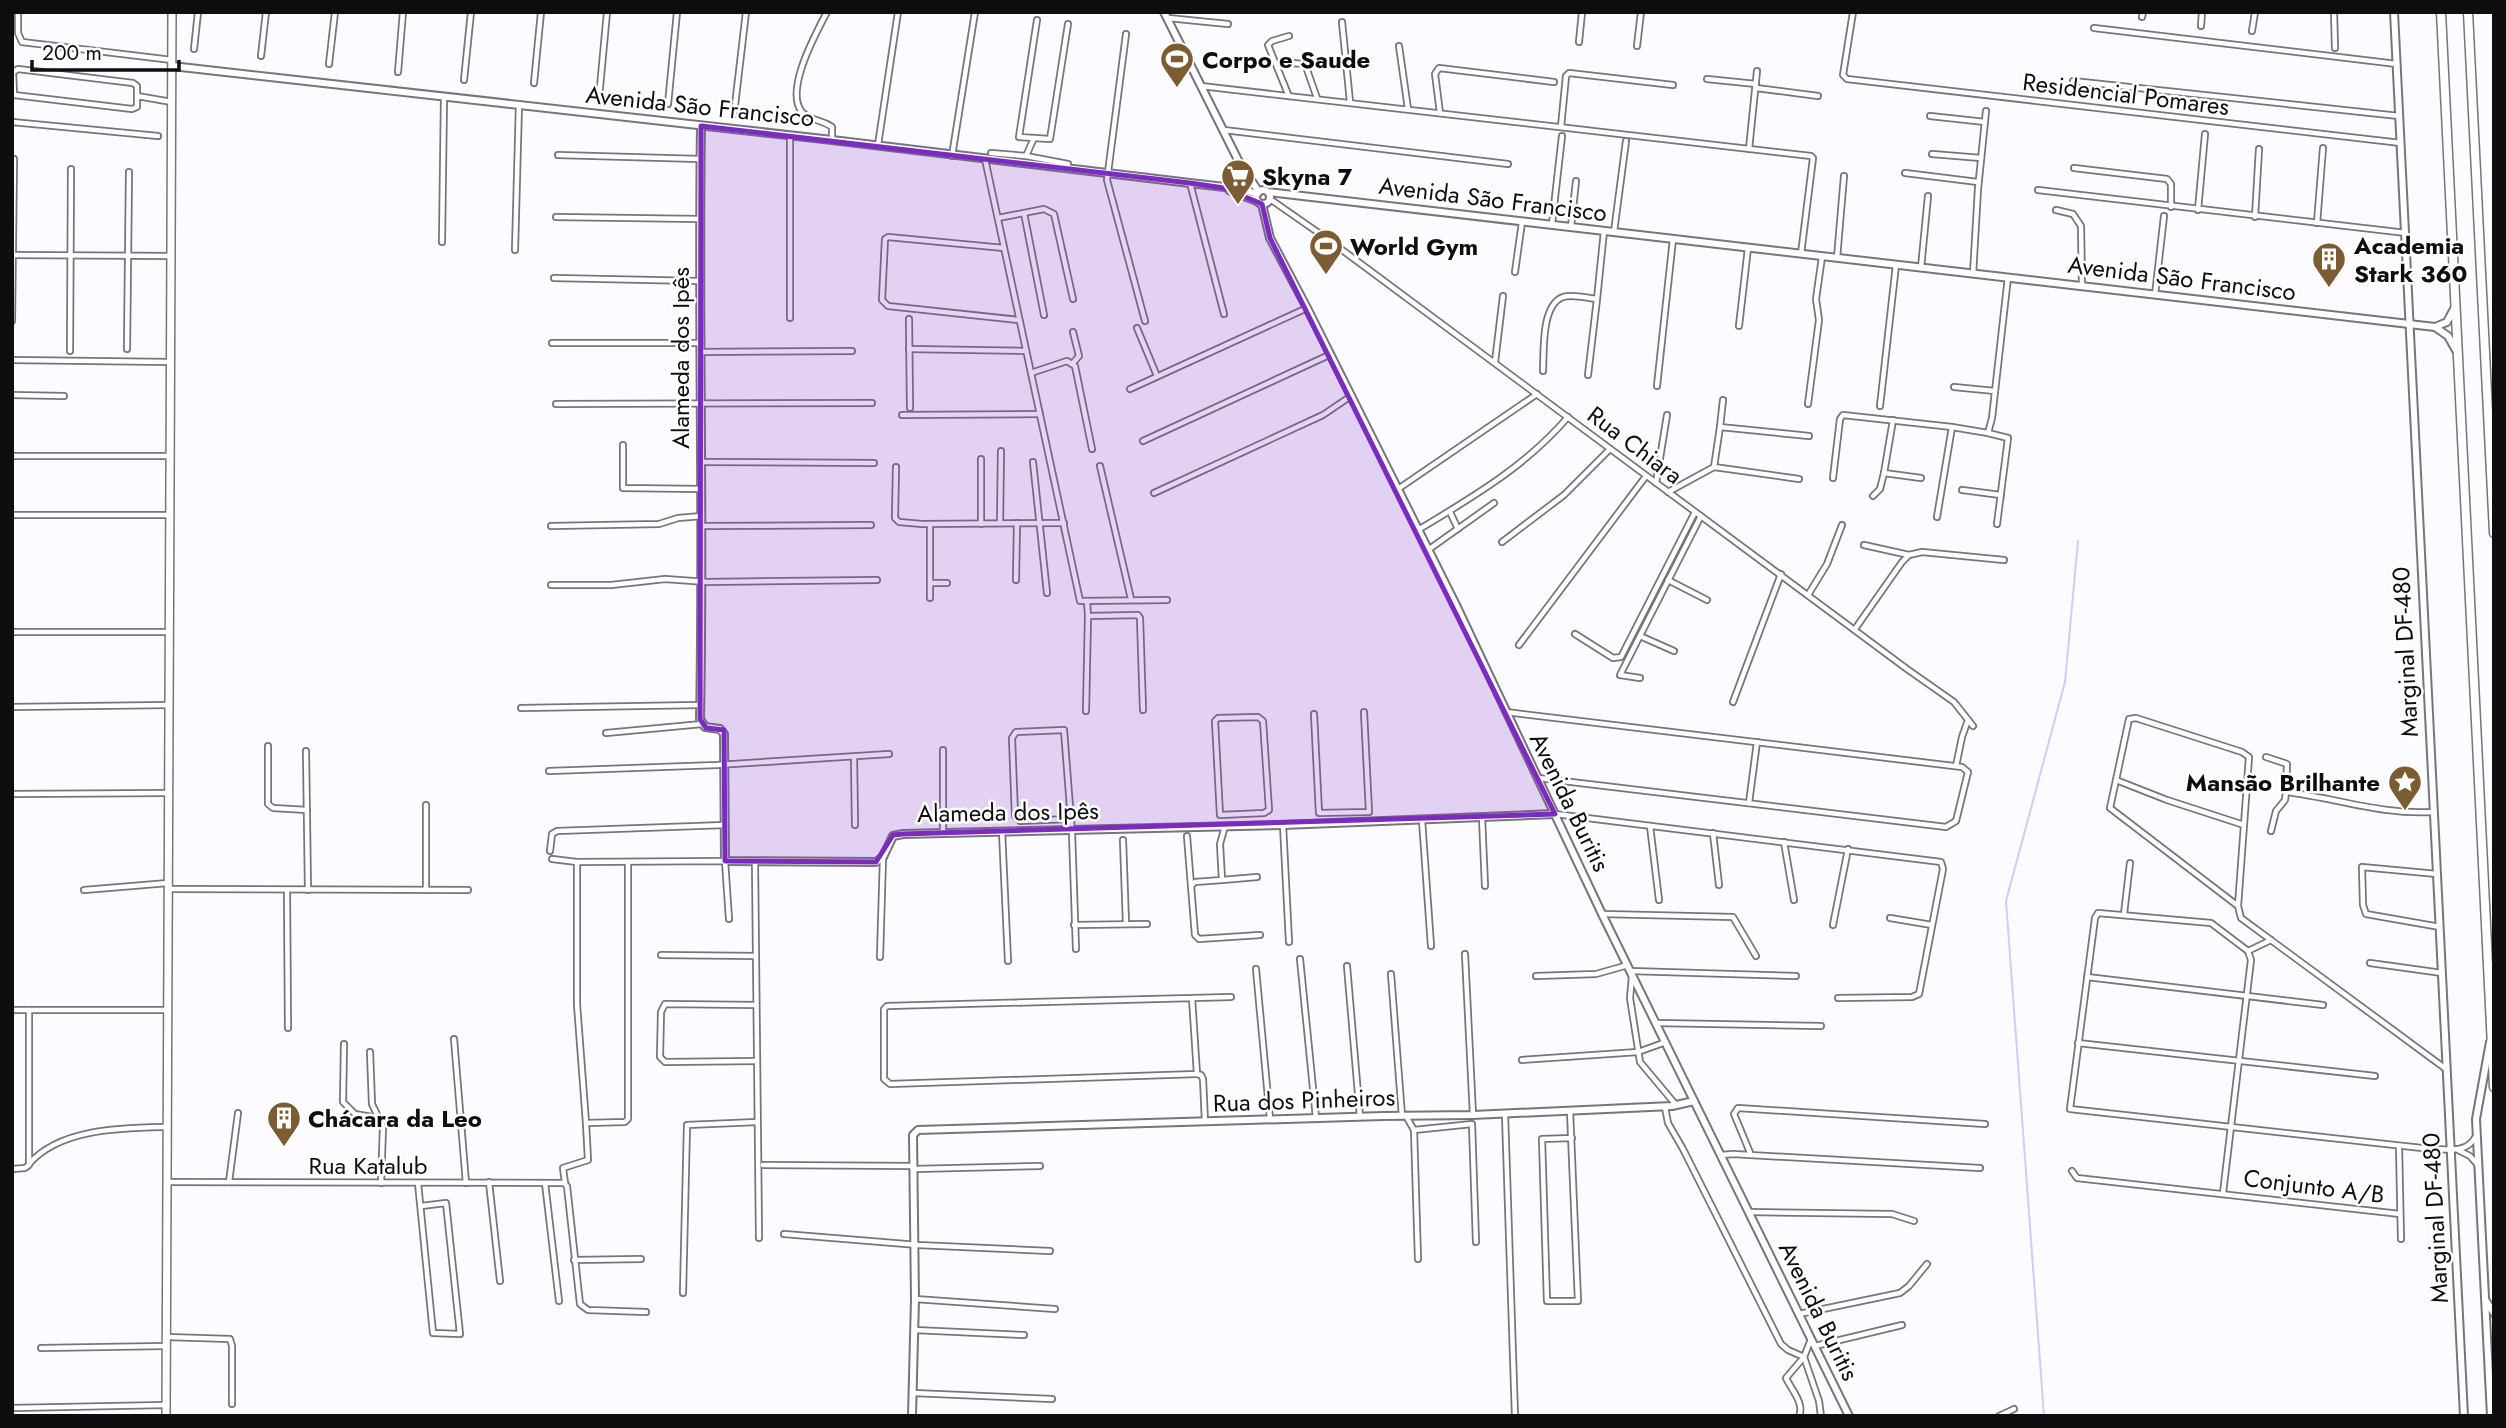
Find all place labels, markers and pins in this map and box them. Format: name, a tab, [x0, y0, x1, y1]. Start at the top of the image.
sports icon: Corpo e Saude	[1158, 40, 1196, 89]
place label: Corpo e Saude	[1202, 42, 1370, 77]
supermarket icon: Skyna 7	[1219, 157, 1257, 206]
place label: Skyna 7	[1262, 159, 1353, 194]
sports icon: World Gym	[1307, 227, 1345, 276]
place label: Academia Stark 360	[2353, 228, 2467, 291]
place label: World Gym	[1350, 229, 1478, 264]
building icon: Academia Stark 360	[2310, 240, 2348, 289]
place icon: Mansão Brilhante	[2386, 763, 2424, 812]
place label: Mansão Brilhante	[2186, 765, 2380, 800]
building icon: Chácara da Leo	[265, 1099, 303, 1148]
place label: Chácara da Leo	[308, 1101, 482, 1136]

